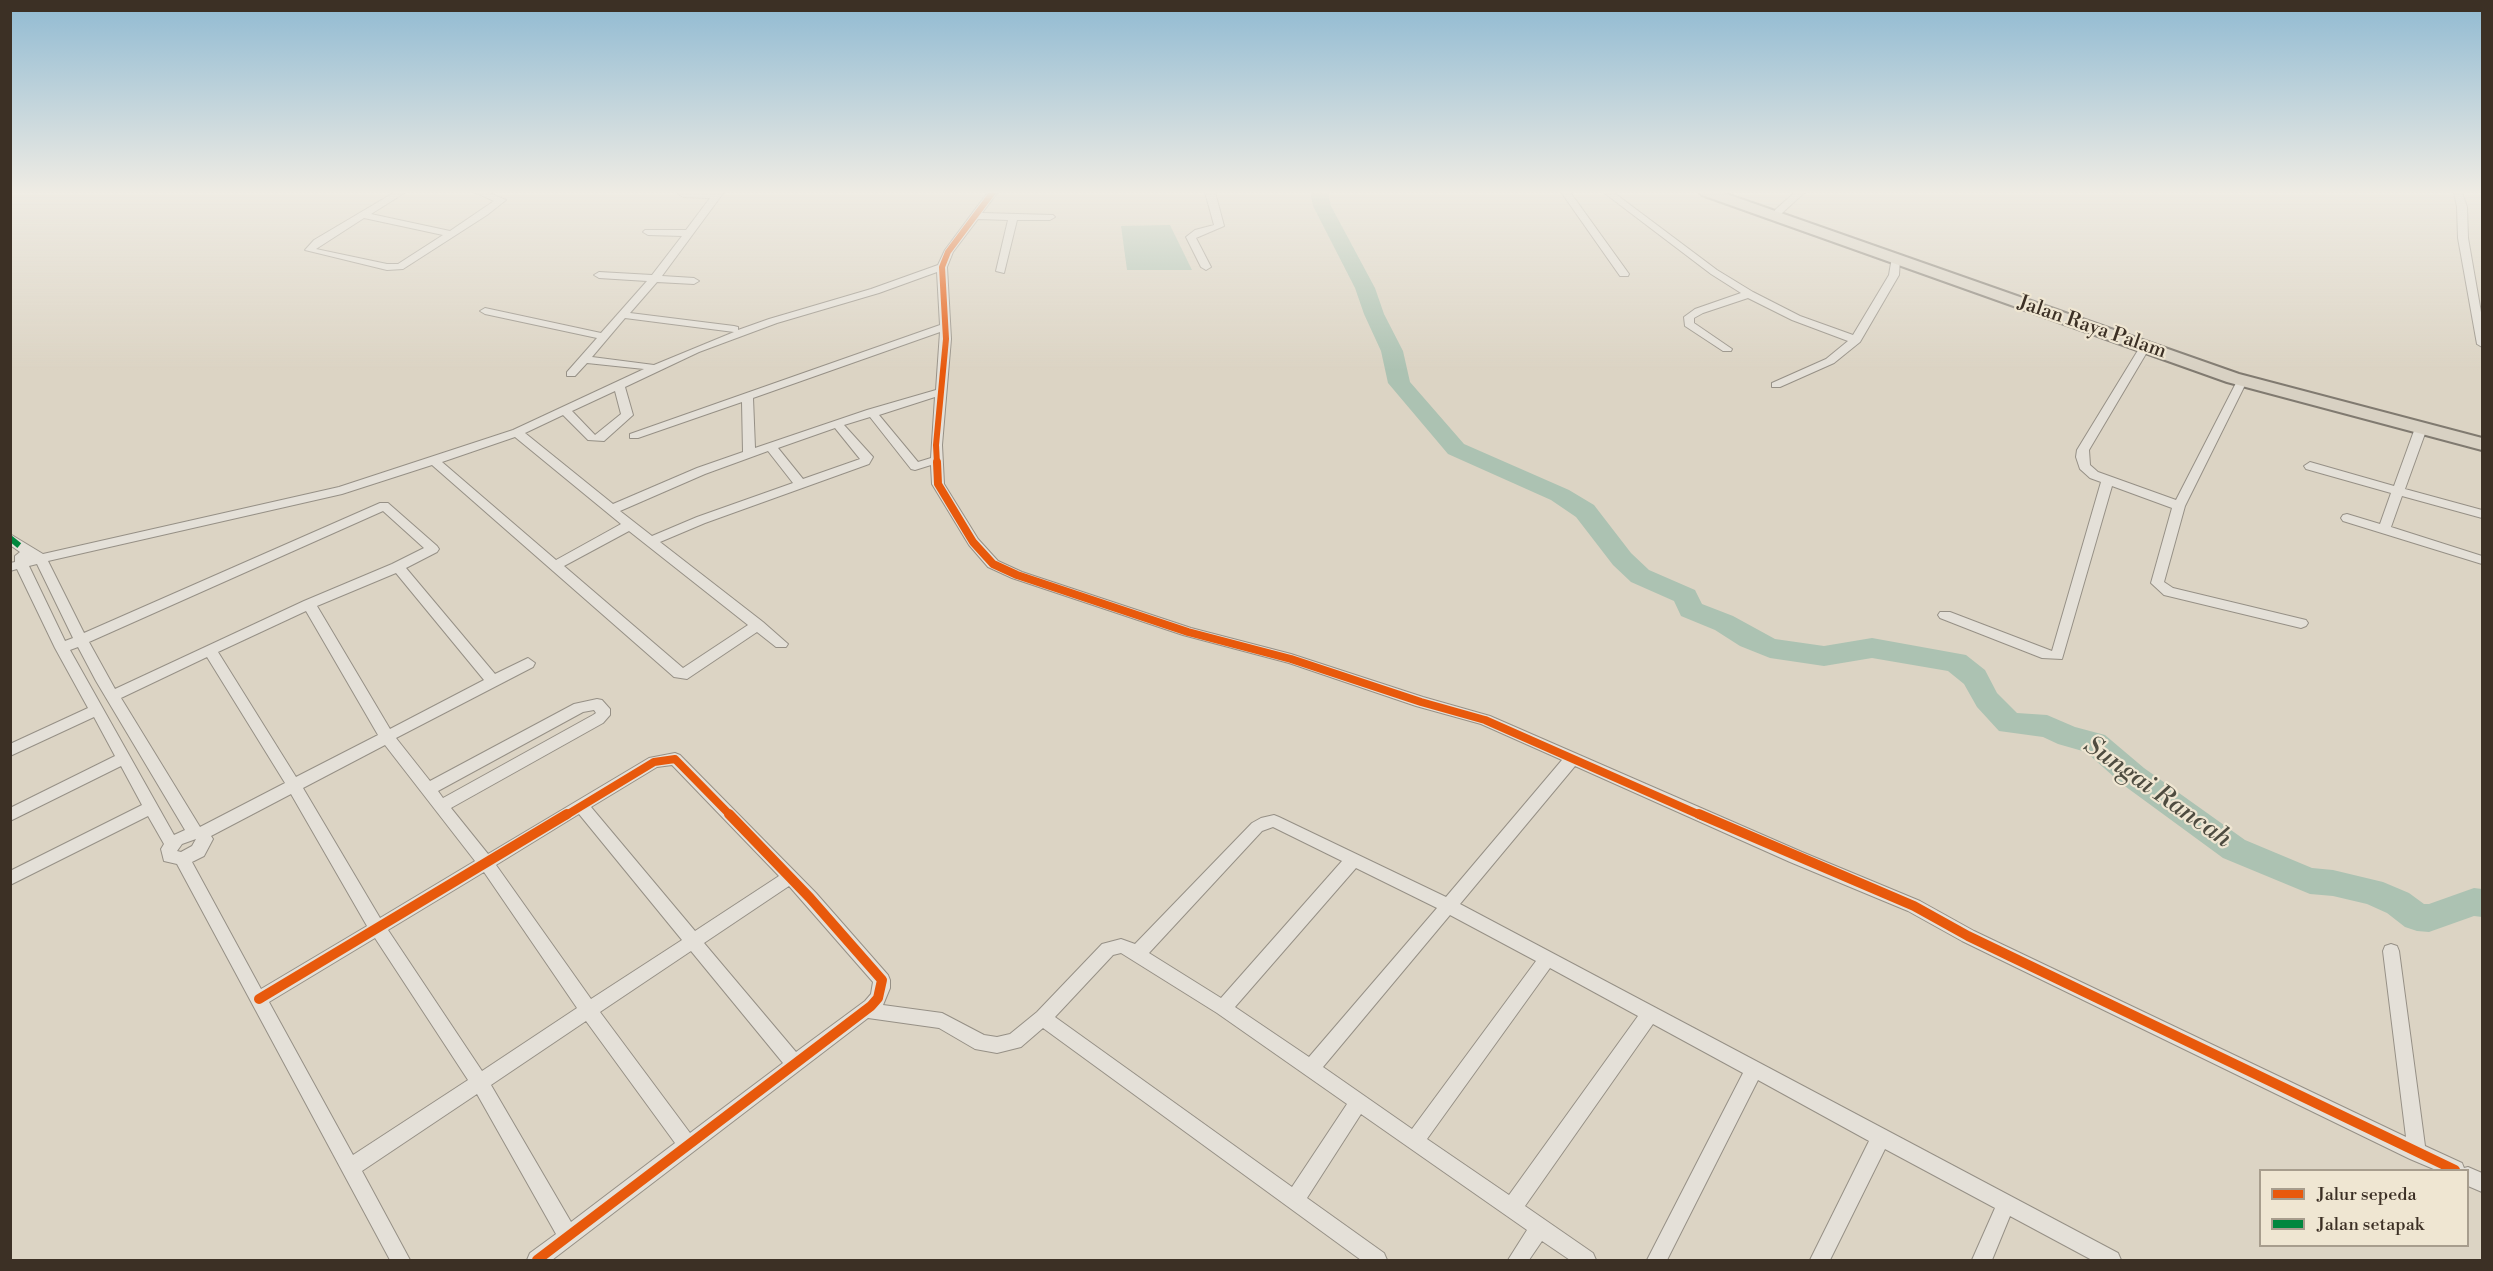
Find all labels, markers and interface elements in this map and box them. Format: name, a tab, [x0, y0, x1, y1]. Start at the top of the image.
street label: Jalan Raya Palam	[2015, 291, 2169, 365]
water label: Sungai Rancah	[2077, 731, 2237, 855]
legend	[2259, 1169, 2469, 1247]
text: Jalur sepeda	[2317, 1183, 2417, 1206]
text: Jalan setapak	[2317, 1213, 2424, 1236]

